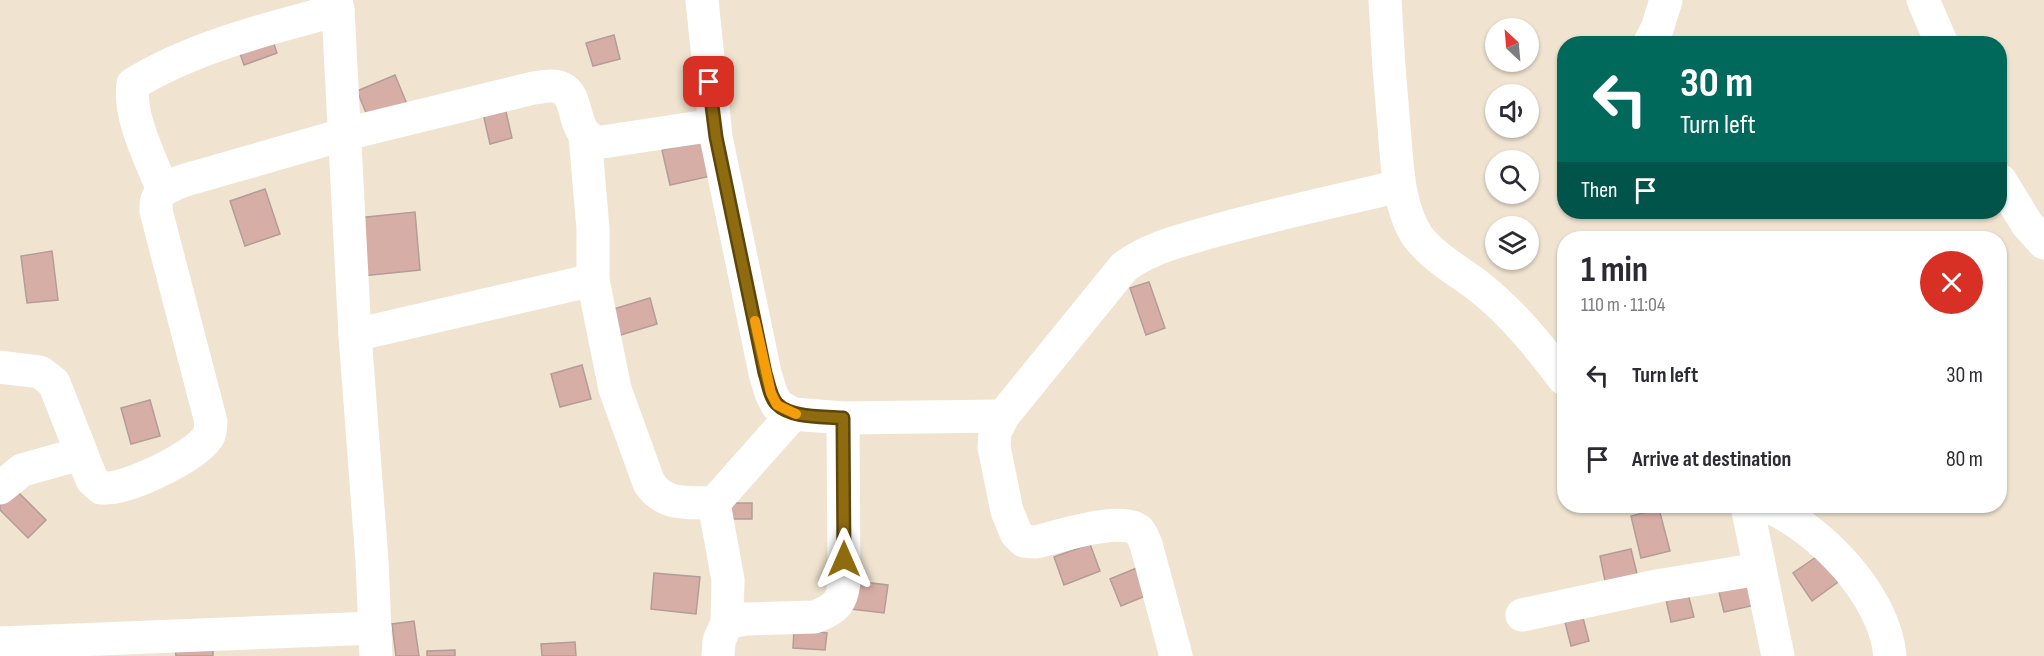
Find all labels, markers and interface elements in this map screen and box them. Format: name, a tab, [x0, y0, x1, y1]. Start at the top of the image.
north arrow	[1485, 18, 1539, 72]
map controls	[1485, 18, 1539, 270]
pin	[683, 56, 734, 107]
text: 30 m	[1680, 58, 1753, 109]
icon: left	[1581, 60, 1659, 138]
icon: arrive	[692, 65, 725, 98]
button: sound	[1485, 84, 1539, 138]
text: Turn left	[1680, 109, 1756, 141]
button: search	[1485, 150, 1539, 204]
icon: arrive	[1629, 174, 1662, 207]
text: Then	[1581, 177, 1617, 204]
button: layers	[1485, 216, 1539, 270]
text: 1 min	[1581, 249, 1648, 292]
button: close	[1920, 251, 1983, 314]
text: 110 m · 11:04	[1581, 293, 1665, 317]
icon: left	[1581, 359, 1614, 392]
text: Turn left	[1632, 362, 1698, 389]
text: 30 m	[1946, 362, 1983, 389]
icon: arrive	[1581, 443, 1614, 476]
text: Arrive at destination	[1632, 446, 1791, 473]
text: 80 m	[1946, 446, 1983, 473]
position arrow	[812, 527, 876, 591]

